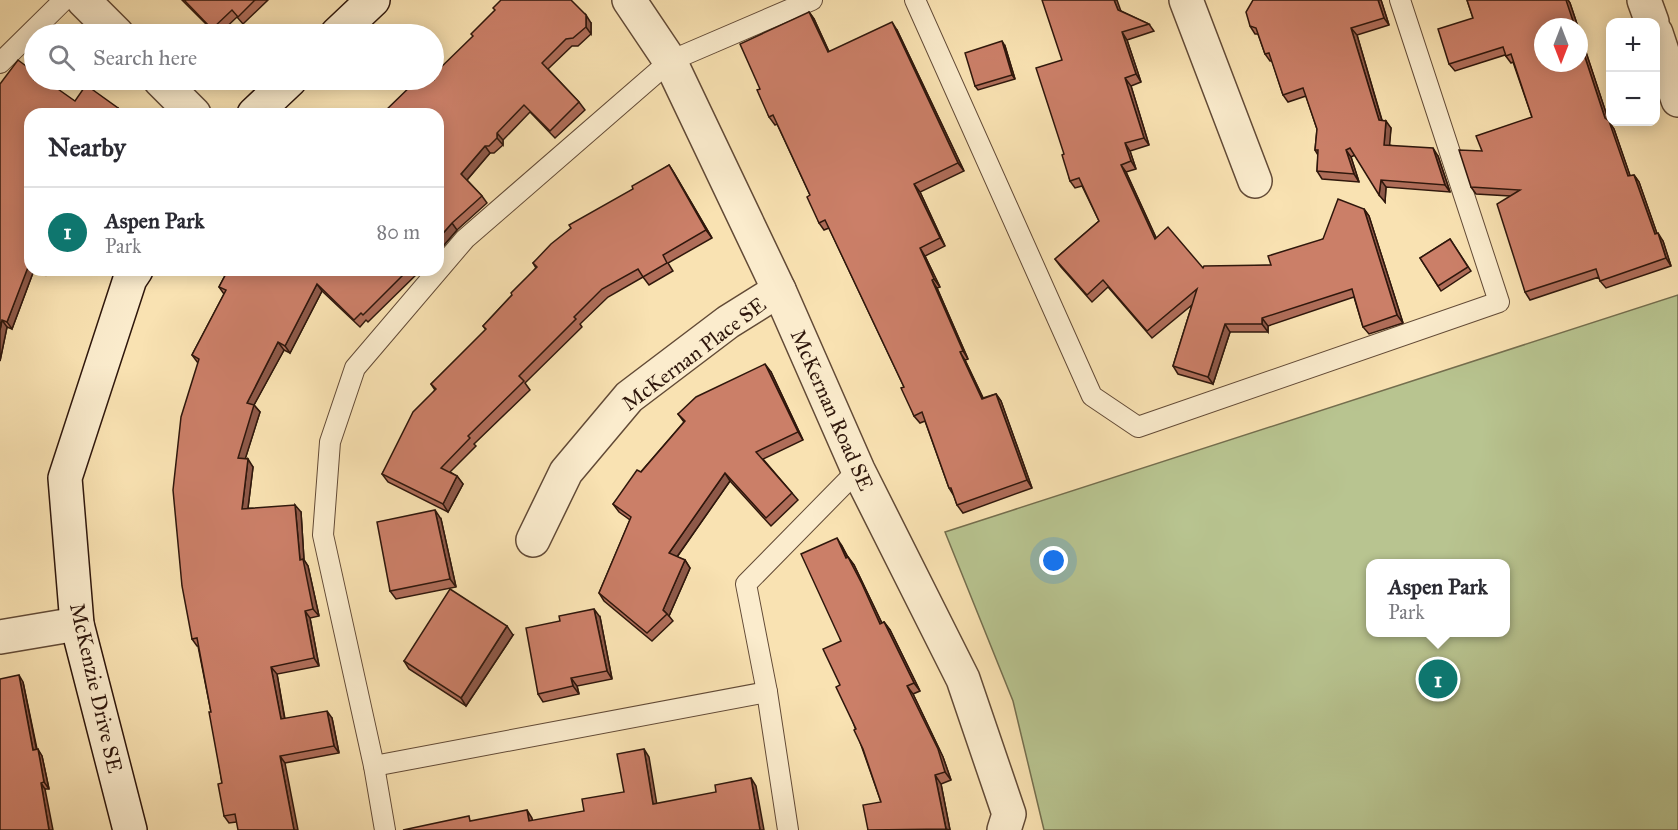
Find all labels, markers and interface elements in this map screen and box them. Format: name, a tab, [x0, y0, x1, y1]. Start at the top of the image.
north arrow	[1534, 18, 1588, 72]
map controls	[1606, 18, 1660, 126]
button: +	[1606, 18, 1660, 72]
search box	[24, 24, 444, 90]
icon: search	[45, 41, 78, 74]
text: Search here	[93, 44, 197, 71]
button: −	[1606, 72, 1660, 126]
text: Nearby	[48, 131, 126, 163]
text: Aspen Park	[105, 207, 204, 234]
text: 1	[64, 220, 71, 244]
text: 80 m	[377, 220, 420, 244]
text: Park	[105, 234, 141, 258]
street label: McKernan Place SE	[617, 291, 771, 417]
street label: McKernan Road SE	[785, 325, 879, 495]
your location	[1039, 546, 1068, 575]
popup	[1366, 559, 1510, 637]
text: Aspen Park	[1388, 573, 1488, 600]
street label: McKenzie Drive SE	[64, 600, 128, 776]
text: Park	[1388, 600, 1424, 624]
pin: 1	[1418, 656, 1458, 702]

